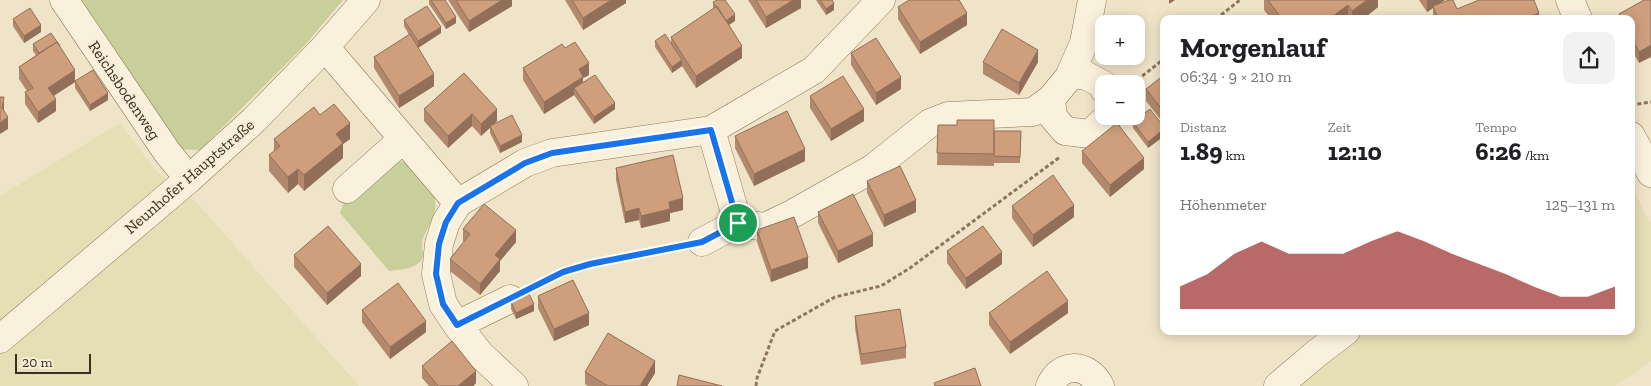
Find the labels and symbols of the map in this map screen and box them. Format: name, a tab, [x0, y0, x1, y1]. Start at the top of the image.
street label: Reichsbodenweg	[84, 37, 165, 144]
street label: Neunhofer Hauptstraße	[121, 115, 258, 238]
pin	[717, 202, 759, 244]
scale bar	[15, 351, 91, 374]

